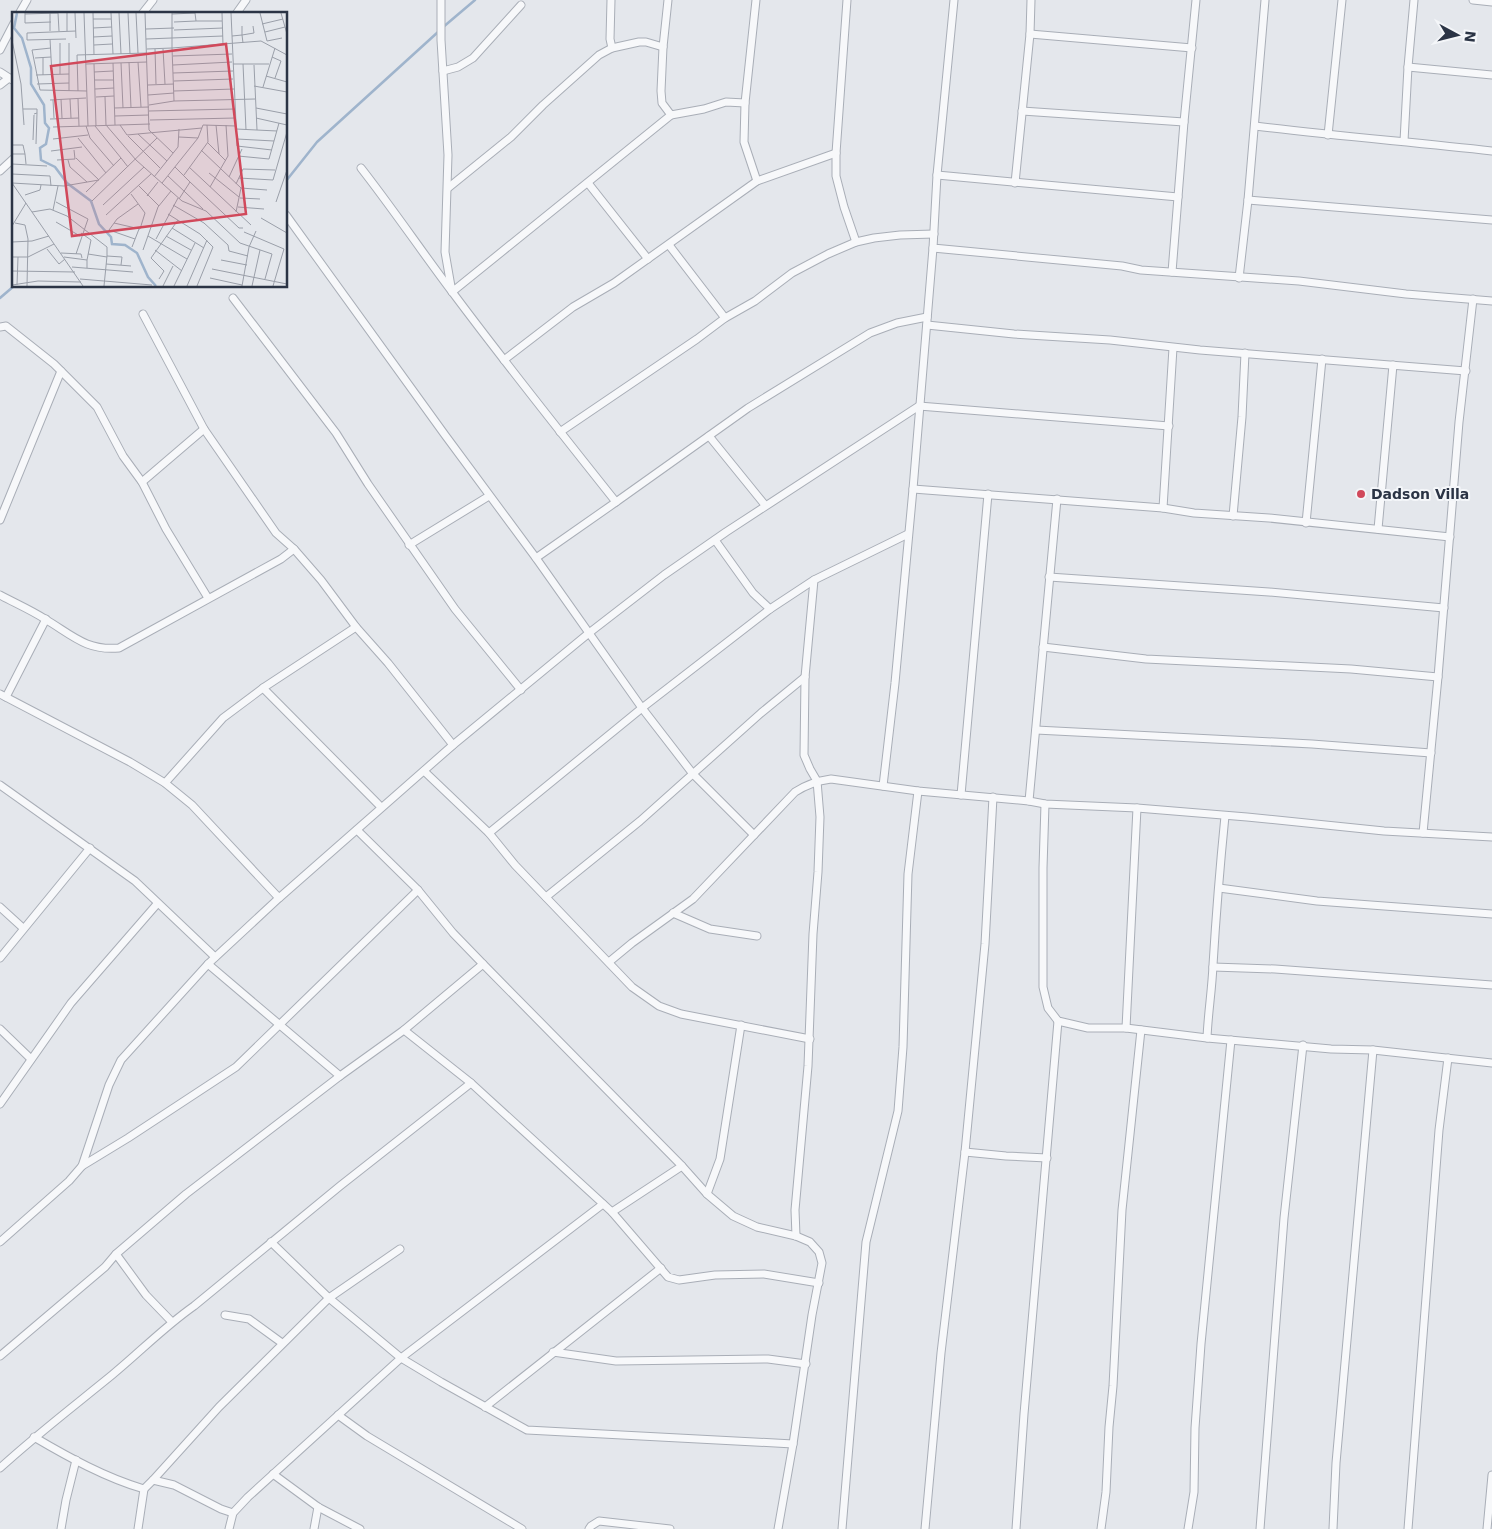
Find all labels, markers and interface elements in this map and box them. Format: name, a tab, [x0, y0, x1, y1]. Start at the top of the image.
north arrow	[1432, 10, 1482, 60]
inset map	[12, 12, 288, 288]
text: N	[1461, 30, 1479, 43]
place label: Dadson Villa	[1371, 486, 1469, 502]
marker: Dadson Villa	[1355, 488, 1367, 500]

